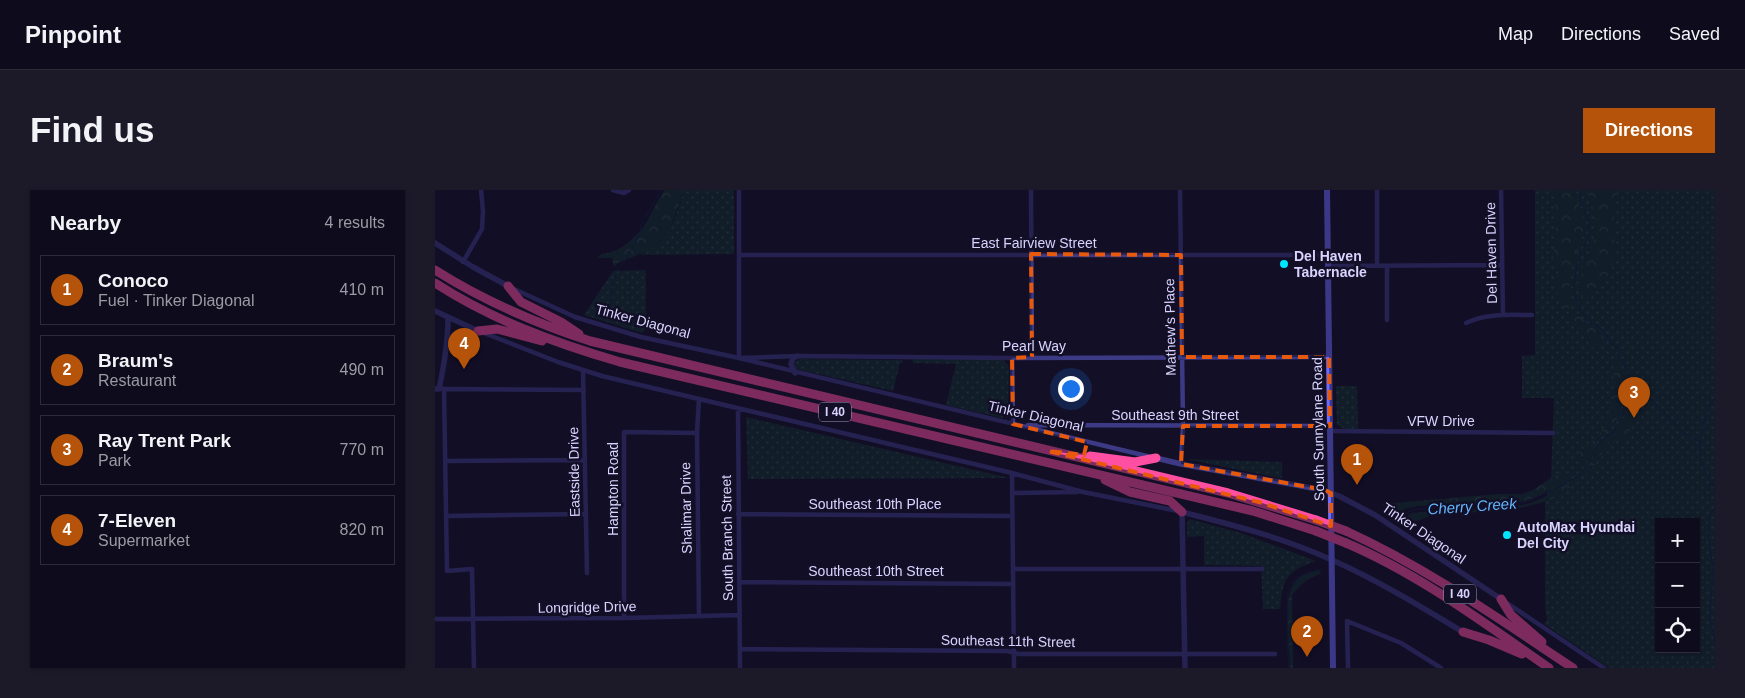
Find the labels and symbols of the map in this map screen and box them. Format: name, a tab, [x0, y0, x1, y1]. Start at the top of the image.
street label: Del Haven Drive	[1482, 202, 1500, 304]
street label: East Fairview Street	[971, 235, 1097, 251]
place label: Del Haven Tabernacle	[1294, 248, 1367, 280]
marker: Del Haven Tabernacle	[1278, 258, 1290, 270]
street label: Mathew's Place	[1161, 278, 1179, 376]
street label: Tinker Diagonal	[594, 301, 692, 341]
pin: 4	[448, 328, 480, 369]
street label: Pearl Way	[1002, 338, 1066, 354]
street label: South Sunnylane Road	[1309, 357, 1327, 501]
your location	[1058, 376, 1084, 402]
pin: 3	[1618, 377, 1650, 418]
street label: Tinker Diagonal	[987, 397, 1085, 435]
road number: I 40	[819, 402, 851, 422]
street label: Southeast 9th Street	[1111, 407, 1239, 423]
street label: VFW Drive	[1407, 413, 1475, 429]
street label: Eastside Drive	[565, 427, 583, 517]
street label: Hampton Road	[605, 442, 621, 536]
pin: 1	[1341, 444, 1373, 485]
street label: Shalimar Drive	[677, 462, 695, 554]
street label: South Branch Street	[718, 475, 736, 601]
water label: Cherry Creek	[1427, 494, 1519, 518]
street label: Southeast 10th Place	[808, 496, 942, 512]
street label: Tinker Diagonal	[1379, 499, 1469, 567]
place label: AutoMax Hyundai Del City	[1517, 519, 1635, 551]
marker: AutoMax Hyundai Del City	[1501, 529, 1513, 541]
street label: Southeast 10th Street	[808, 563, 944, 579]
road number: I 40	[1444, 584, 1476, 604]
street label: Longridge Drive	[537, 598, 637, 616]
pin: 2	[1291, 616, 1323, 657]
street label: Southeast 11th Street	[941, 632, 1075, 650]

